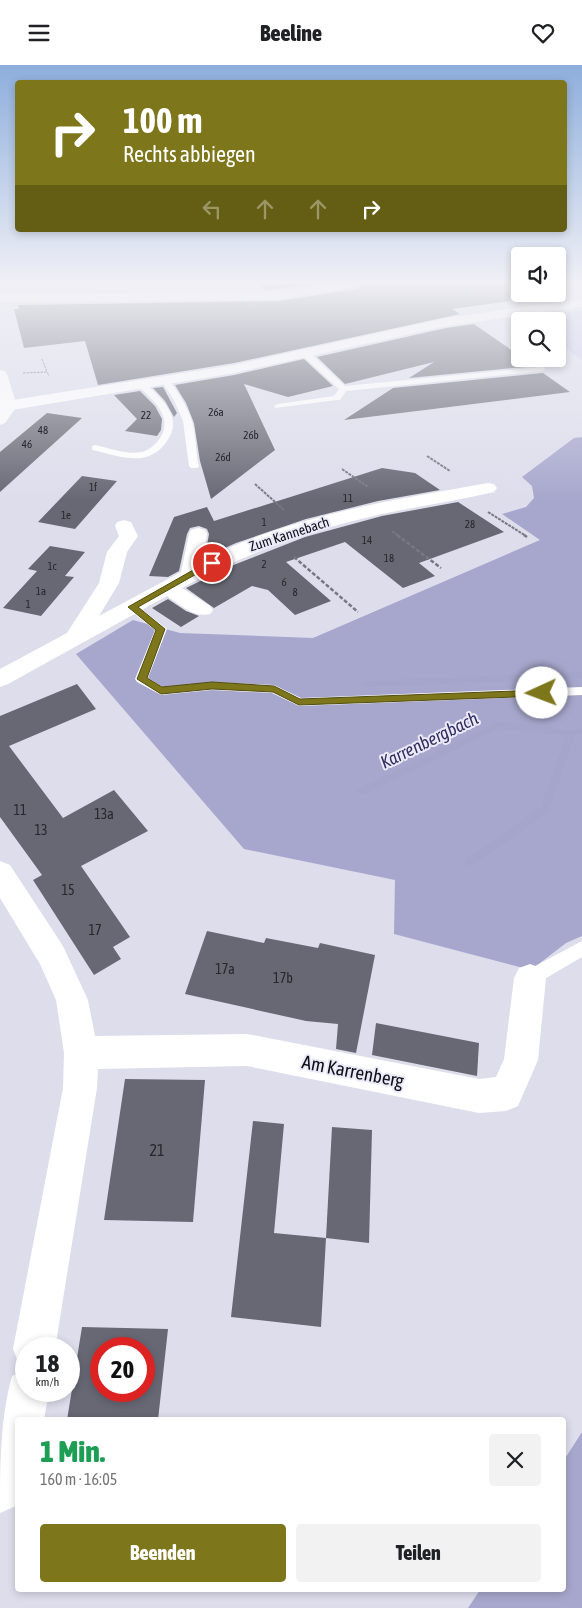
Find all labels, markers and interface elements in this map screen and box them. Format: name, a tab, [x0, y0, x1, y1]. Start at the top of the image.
icon: menu	[25, 19, 53, 47]
icon: heart	[529, 19, 557, 47]
text: Beeline	[260, 20, 322, 46]
icon: right	[40, 100, 105, 165]
text: 100 m	[123, 100, 202, 140]
text: Rechts abbiegen	[123, 141, 256, 167]
icon: left	[198, 195, 226, 223]
icon: ahead	[251, 195, 279, 223]
icon: ahead	[304, 195, 332, 223]
icon: right	[357, 195, 385, 223]
map controls	[511, 247, 566, 367]
button: sound	[511, 247, 566, 302]
button: search	[511, 312, 566, 367]
house number: 26a	[208, 406, 224, 418]
house number: 22	[141, 409, 151, 421]
house number: 48	[38, 424, 48, 436]
house number: 26b	[243, 429, 259, 441]
house number: 46	[22, 438, 32, 450]
house number: 26d	[215, 451, 231, 463]
house number: 1f	[89, 481, 97, 493]
house number: 11	[343, 492, 353, 504]
house number: 1e	[61, 509, 71, 521]
street label: Zum Kannebach	[247, 514, 331, 554]
house number: 1	[261, 516, 267, 528]
house number: 28	[465, 518, 475, 530]
house number: 14	[362, 534, 372, 546]
pin	[191, 542, 233, 584]
icon: arrive	[198, 549, 226, 577]
house number: 18	[384, 552, 394, 564]
house number: 2	[261, 558, 267, 570]
house number: 1c	[47, 560, 58, 572]
house number: 6	[281, 576, 287, 588]
house number: 1a	[36, 585, 46, 597]
house number: 8	[292, 586, 298, 598]
house number: 1	[25, 598, 31, 610]
position arrow	[515, 666, 567, 718]
water label: Karrenbergbach	[377, 707, 482, 773]
house number: 11	[13, 802, 27, 818]
house number: 13a	[94, 806, 114, 822]
house number: 13	[34, 822, 48, 838]
house number: 15	[61, 882, 75, 898]
house number: 17	[88, 922, 102, 938]
house number: 17a	[215, 961, 235, 977]
house number: 17b	[273, 970, 293, 986]
street label: Am Karrenberg	[300, 1050, 407, 1092]
house number: 21	[149, 1141, 165, 1159]
speed limit sign: 20	[90, 1337, 155, 1402]
text: 18	[36, 1349, 59, 1377]
text: km/h	[36, 1375, 59, 1389]
text: 1 Min.	[40, 1434, 105, 1468]
button: close	[489, 1434, 541, 1486]
text: 160 m · 16:05	[40, 1470, 117, 1488]
button: Beenden	[40, 1524, 286, 1582]
button: Teilen	[296, 1524, 541, 1582]

